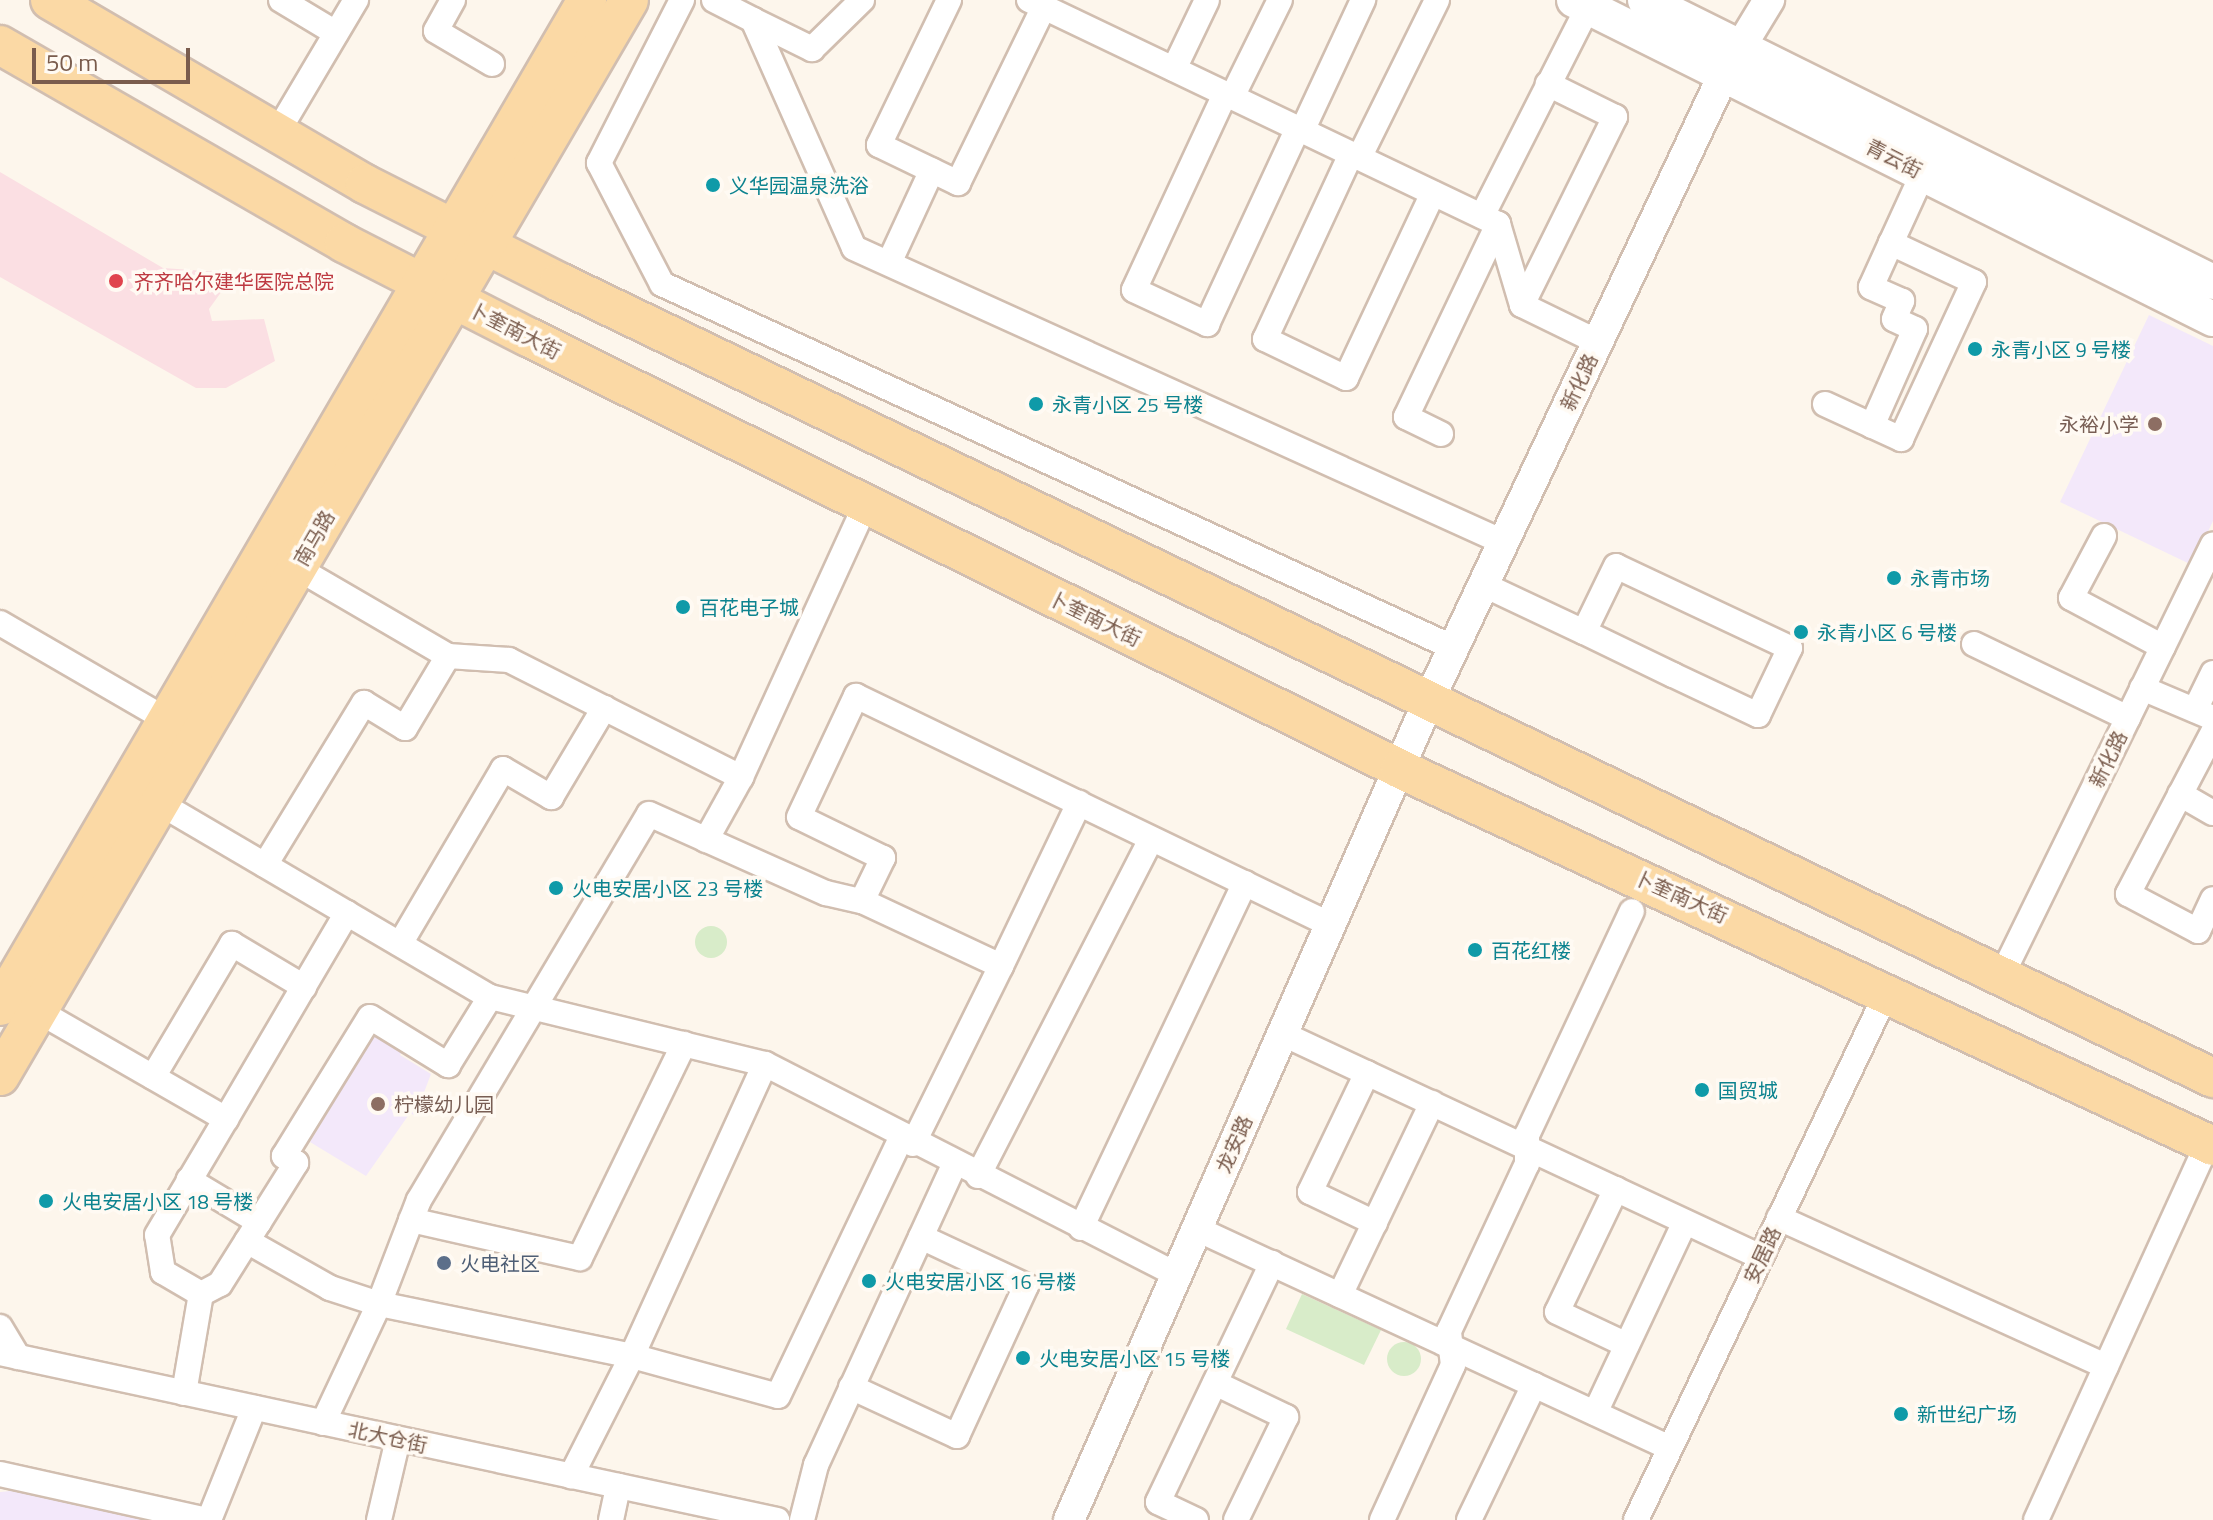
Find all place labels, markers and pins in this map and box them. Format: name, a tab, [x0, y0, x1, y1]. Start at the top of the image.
place label: 义华园温泉洗浴	[729, 173, 869, 197]
marker: 义华园温泉洗浴	[704, 176, 722, 194]
place label: 齐齐哈尔建华医院总院	[134, 269, 334, 293]
marker: 齐齐哈尔建华医院总院	[105, 270, 127, 292]
place label: 永青小区 9 号楼	[1991, 337, 2131, 361]
marker: 永青小区 9 号楼	[1966, 340, 1984, 358]
place label: 永青小区 25 号楼	[1052, 392, 1203, 416]
marker: 永青小区 25 号楼	[1027, 395, 1045, 413]
place label: 永裕小学	[2059, 412, 2139, 436]
marker: 永裕小学	[2146, 415, 2164, 433]
place label: 永青市场	[1910, 566, 1990, 590]
marker: 永青市场	[1885, 569, 1903, 587]
place label: 百花电子城	[699, 595, 799, 619]
marker: 百花电子城	[674, 598, 692, 616]
place label: 永青小区 6 号楼	[1817, 620, 1957, 644]
marker: 永青小区 6 号楼	[1792, 623, 1810, 641]
place label: 火电安居小区 23 号楼	[572, 876, 763, 900]
marker: 火电安居小区 23 号楼	[547, 879, 565, 897]
place label: 百花红楼	[1491, 938, 1571, 962]
marker: 百花红楼	[1466, 941, 1484, 959]
place label: 国贸城	[1718, 1078, 1778, 1102]
marker: 国贸城	[1693, 1081, 1711, 1099]
place label: 柠檬幼儿园	[394, 1092, 494, 1116]
marker: 柠檬幼儿园	[369, 1095, 387, 1113]
place label: 火电安居小区 18 号楼	[62, 1189, 253, 1213]
marker: 火电安居小区 18 号楼	[37, 1192, 55, 1210]
place label: 火电社区	[460, 1251, 540, 1275]
marker: 火电社区	[435, 1254, 453, 1272]
place label: 火电安居小区 16 号楼	[885, 1269, 1076, 1293]
marker: 火电安居小区 16 号楼	[860, 1272, 878, 1290]
place label: 火电安居小区 15 号楼	[1039, 1346, 1230, 1370]
marker: 火电安居小区 15 号楼	[1014, 1349, 1032, 1367]
place label: 新世纪广场	[1917, 1402, 2017, 1426]
marker: 新世纪广场	[1892, 1405, 1910, 1423]

